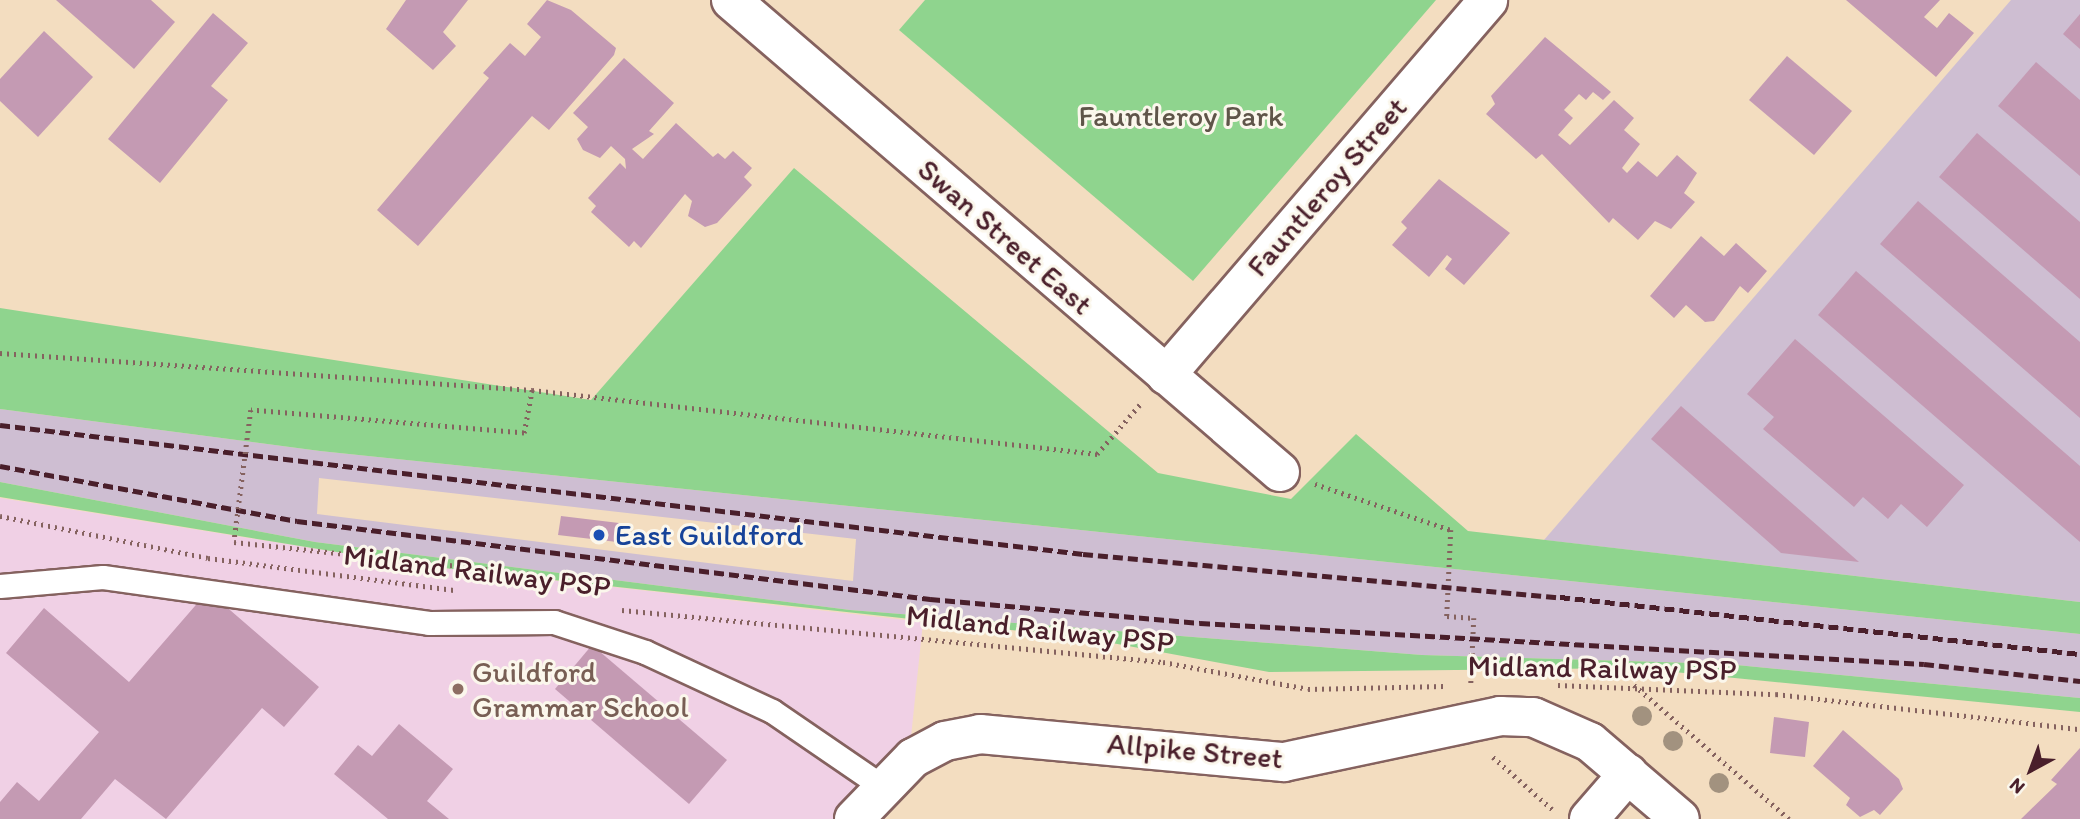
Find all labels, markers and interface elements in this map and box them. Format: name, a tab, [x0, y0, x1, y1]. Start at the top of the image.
street label: Fauntleroy Street	[1240, 90, 1414, 284]
park label: Fauntleroy Park	[1079, 98, 1283, 134]
street label: Swan Street East	[911, 152, 1099, 322]
place label: East Guildford	[615, 517, 803, 553]
marker: East Guildford	[589, 525, 609, 545]
street label: Midland Railway PSP	[341, 537, 613, 605]
street label: Midland Railway PSP	[904, 597, 1176, 661]
street label: Midland Railway PSP	[1467, 648, 1737, 688]
place label: Guildford Grammar School	[472, 654, 688, 724]
marker: Guildford Grammar School	[450, 681, 466, 697]
street label: Allpike Street	[1106, 725, 1284, 777]
north arrow	[1996, 735, 2066, 805]
text: N	[2005, 773, 2029, 799]

